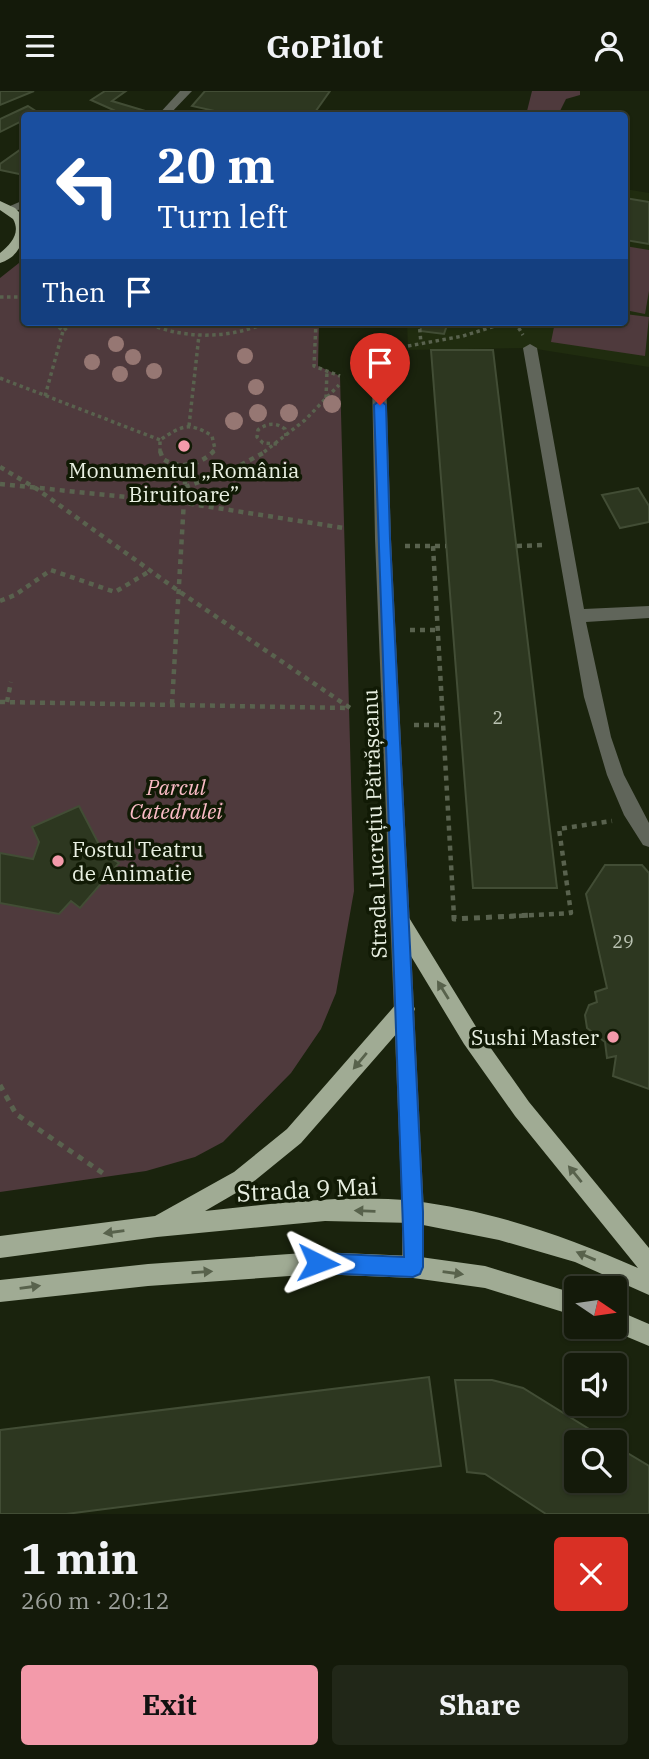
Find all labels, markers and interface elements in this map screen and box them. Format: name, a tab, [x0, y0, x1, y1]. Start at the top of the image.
text: GoPilot	[266, 25, 383, 67]
icon: menu	[21, 27, 59, 65]
icon: person	[590, 27, 628, 65]
text: 20 m	[157, 133, 275, 196]
icon: left	[42, 140, 133, 231]
text: Turn left	[157, 195, 288, 237]
icon: arrive	[120, 273, 158, 311]
text: Then	[42, 275, 106, 309]
pin	[350, 333, 410, 405]
icon: arrive	[361, 344, 399, 382]
marker: Monumentul „România Biruitoare”	[176, 438, 192, 454]
place label: Monumentul „România Biruitoare”	[68, 456, 300, 508]
street label: Strada Lucrețiu Pătrășcanu	[355, 689, 393, 959]
house number: 2	[493, 706, 503, 729]
park label: Parcul Catedralei	[129, 773, 223, 825]
place label: Fostul Teatru de Animatie	[72, 835, 203, 887]
marker: Fostul Teatru de Animatie	[50, 853, 66, 869]
house number: 29	[612, 930, 634, 953]
one-way arrow	[436, 980, 449, 999]
place label: Sushi Master	[471, 1023, 600, 1051]
marker: Sushi Master	[605, 1029, 621, 1045]
one-way arrow	[353, 1053, 368, 1070]
one-way arrow	[568, 1166, 583, 1183]
street label: Strada 9 Mai	[236, 1169, 378, 1209]
one-way arrow	[354, 1205, 376, 1217]
one-way arrow	[103, 1226, 125, 1237]
position arrow	[281, 1226, 355, 1300]
one-way arrow	[576, 1250, 597, 1261]
one-way arrow	[191, 1266, 213, 1277]
one-way arrow	[442, 1267, 464, 1278]
north arrow	[564, 1276, 626, 1339]
map controls	[564, 1276, 627, 1493]
one-way arrow	[19, 1282, 41, 1293]
button: sound	[564, 1353, 627, 1416]
button: search	[564, 1430, 627, 1493]
text: 1 min	[21, 1531, 139, 1586]
button: close	[554, 1537, 628, 1611]
text: 260 m · 20:12	[21, 1585, 170, 1615]
button: Exit	[21, 1665, 318, 1745]
button: Share	[332, 1665, 628, 1745]

